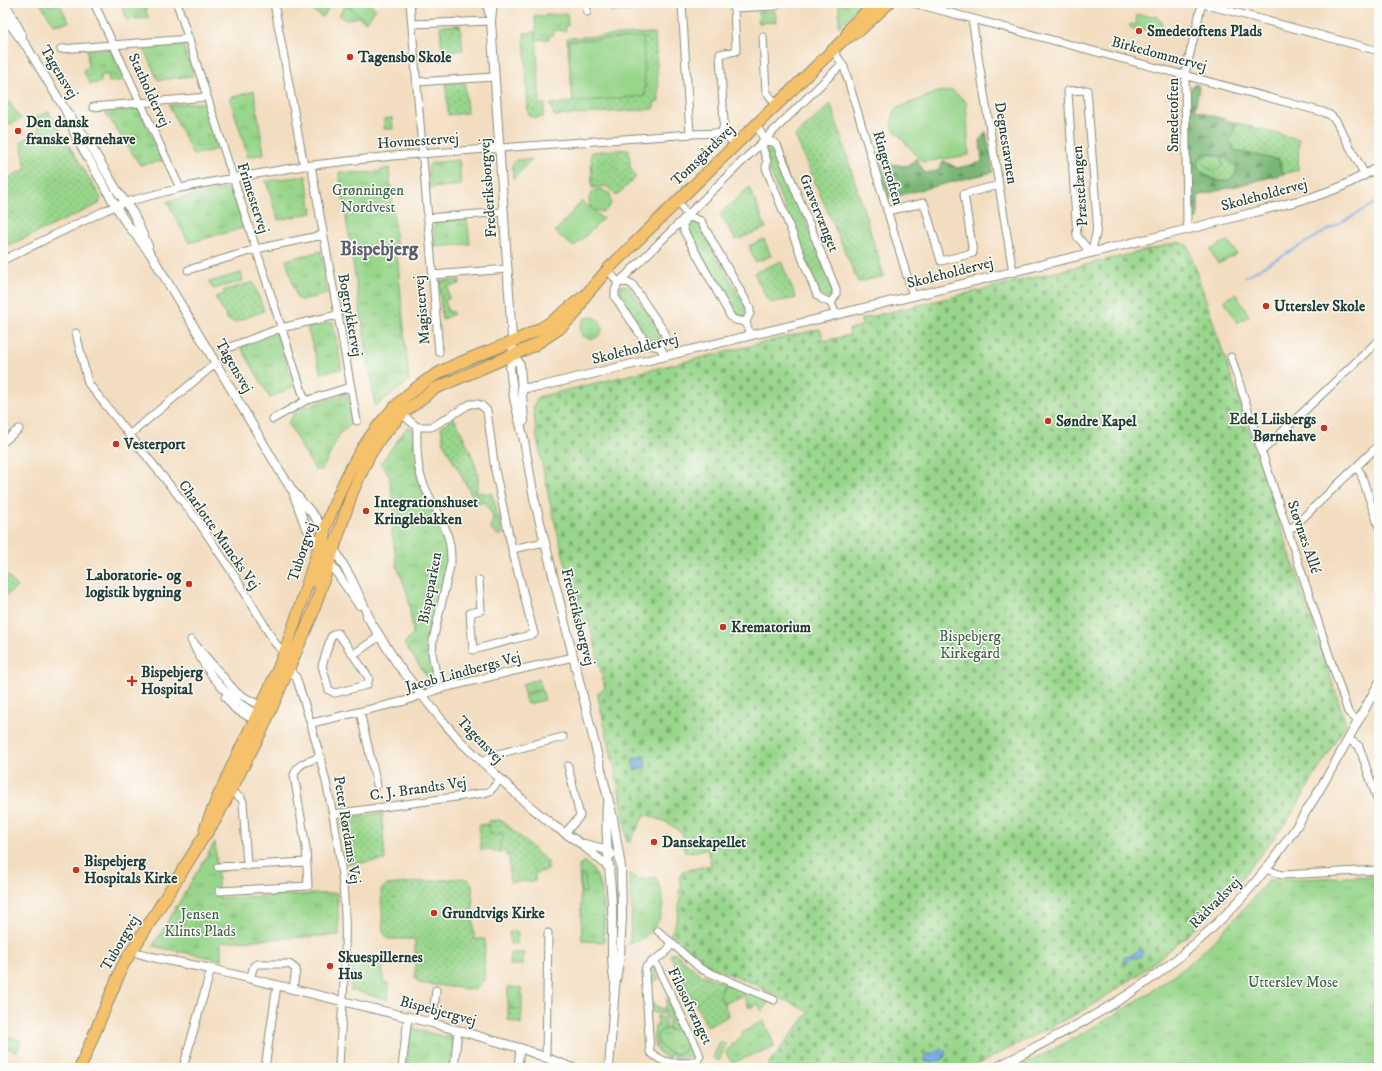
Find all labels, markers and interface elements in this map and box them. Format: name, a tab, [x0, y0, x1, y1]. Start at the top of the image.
place label: Smedetoftens Plads	[1147, 22, 1262, 41]
marker: Smedetoftens Plads	[1134, 26, 1144, 36]
street label: Birkedommervej	[1109, 32, 1209, 76]
street label: Tagensvej	[36, 42, 82, 102]
place label: Tagensbo Skole	[357, 48, 452, 67]
street label: Statholdervej	[124, 50, 174, 130]
marker: Tagensbo Skole	[345, 52, 355, 62]
street label: Smedetoften	[1164, 78, 1183, 152]
street label: Degnestavnen	[990, 100, 1022, 186]
place label: Den dansk franske Børnehave	[25, 113, 136, 149]
street label: Tomsgårdsvej	[667, 120, 739, 190]
marker: Den dansk franske Børnehave	[13, 126, 23, 136]
street label: Hovmestervej	[376, 129, 460, 153]
street label: Ringertoften	[868, 129, 908, 208]
street label: Frederiksborgvej	[475, 138, 501, 238]
street label: Præstelængen	[1068, 145, 1092, 227]
street label: Frimestervej	[233, 160, 273, 236]
street label: Gravervænget	[795, 171, 843, 255]
street label: Skoleholdervej	[1219, 174, 1309, 216]
park label: Grønningen Nordvest	[332, 181, 404, 217]
district label: Bispebjerg	[340, 238, 419, 262]
street label: Skoleholdervej	[905, 253, 995, 293]
street label: Bogtrykkervej	[333, 272, 367, 358]
street label: Magistervej	[410, 275, 434, 345]
place label: Utterslev Skole	[1274, 297, 1366, 316]
marker: Utterslev Skole	[1261, 301, 1271, 311]
street label: Skoleholdervej	[590, 329, 680, 369]
street label: Tagensvej	[211, 336, 257, 396]
place label: Edel Liisbergs Børnehave	[1229, 410, 1317, 446]
place label: Søndre Kapel	[1056, 412, 1137, 431]
marker: Søndre Kapel	[1043, 416, 1053, 426]
marker: Edel Liisbergs Børnehave	[1319, 423, 1329, 433]
place label: Vesterport	[123, 435, 186, 454]
marker: Vesterport	[111, 439, 121, 449]
street label: Charlotte Muncks Vej	[174, 476, 264, 594]
place label: Integrationshuset Kringlebakken	[374, 493, 478, 529]
street label: Støvnæs Allé	[1283, 498, 1326, 577]
marker: Integrationshuset Kringlebakken	[361, 506, 371, 516]
street label: Tuborgvej	[283, 520, 321, 584]
street label: Bispeparken	[414, 550, 446, 626]
place label: Laboratorie- og logistik bygning	[84, 566, 182, 602]
street label: Frederiksborgvej	[557, 566, 599, 668]
marker: Laboratorie- og logistik bygning	[184, 579, 194, 589]
place label: Krematorium	[731, 618, 812, 637]
marker: Krematorium	[718, 622, 728, 632]
park label: Bispebjerg Kirkegård	[939, 627, 1002, 663]
street label: Jacob Lindbergs Vej	[401, 647, 523, 697]
place label: Bispebjerg Hospital	[141, 663, 203, 699]
marker: Bispebjerg Hospital	[126, 675, 138, 687]
street label: Tagensvej	[453, 712, 507, 768]
street label: C. J. Brandts Vej	[368, 773, 468, 805]
street label: Peter Rørdams Vej	[329, 775, 365, 885]
place label: Dansekapellet	[662, 833, 746, 852]
marker: Dansekapellet	[649, 837, 659, 847]
place label: Bispebjerg Hospitals Kirke	[84, 852, 178, 888]
marker: Bispebjerg Hospitals Kirke	[71, 865, 81, 875]
street label: Rådvadsvej	[1185, 873, 1245, 933]
place label: Grundtvigs Kirke	[442, 904, 546, 923]
park label: Jensen Klints Plads	[164, 905, 236, 941]
marker: Grundtvigs Kirke	[429, 908, 439, 918]
street label: Tuborgvej	[96, 912, 144, 974]
place label: Skuespillernes Hus	[338, 948, 423, 984]
marker: Skuespillernes Hus	[325, 961, 335, 971]
street label: Filosofvænget	[663, 964, 717, 1048]
park label: Utterslev Mose	[1248, 973, 1338, 992]
street label: Bispebjergvej	[398, 992, 478, 1030]

